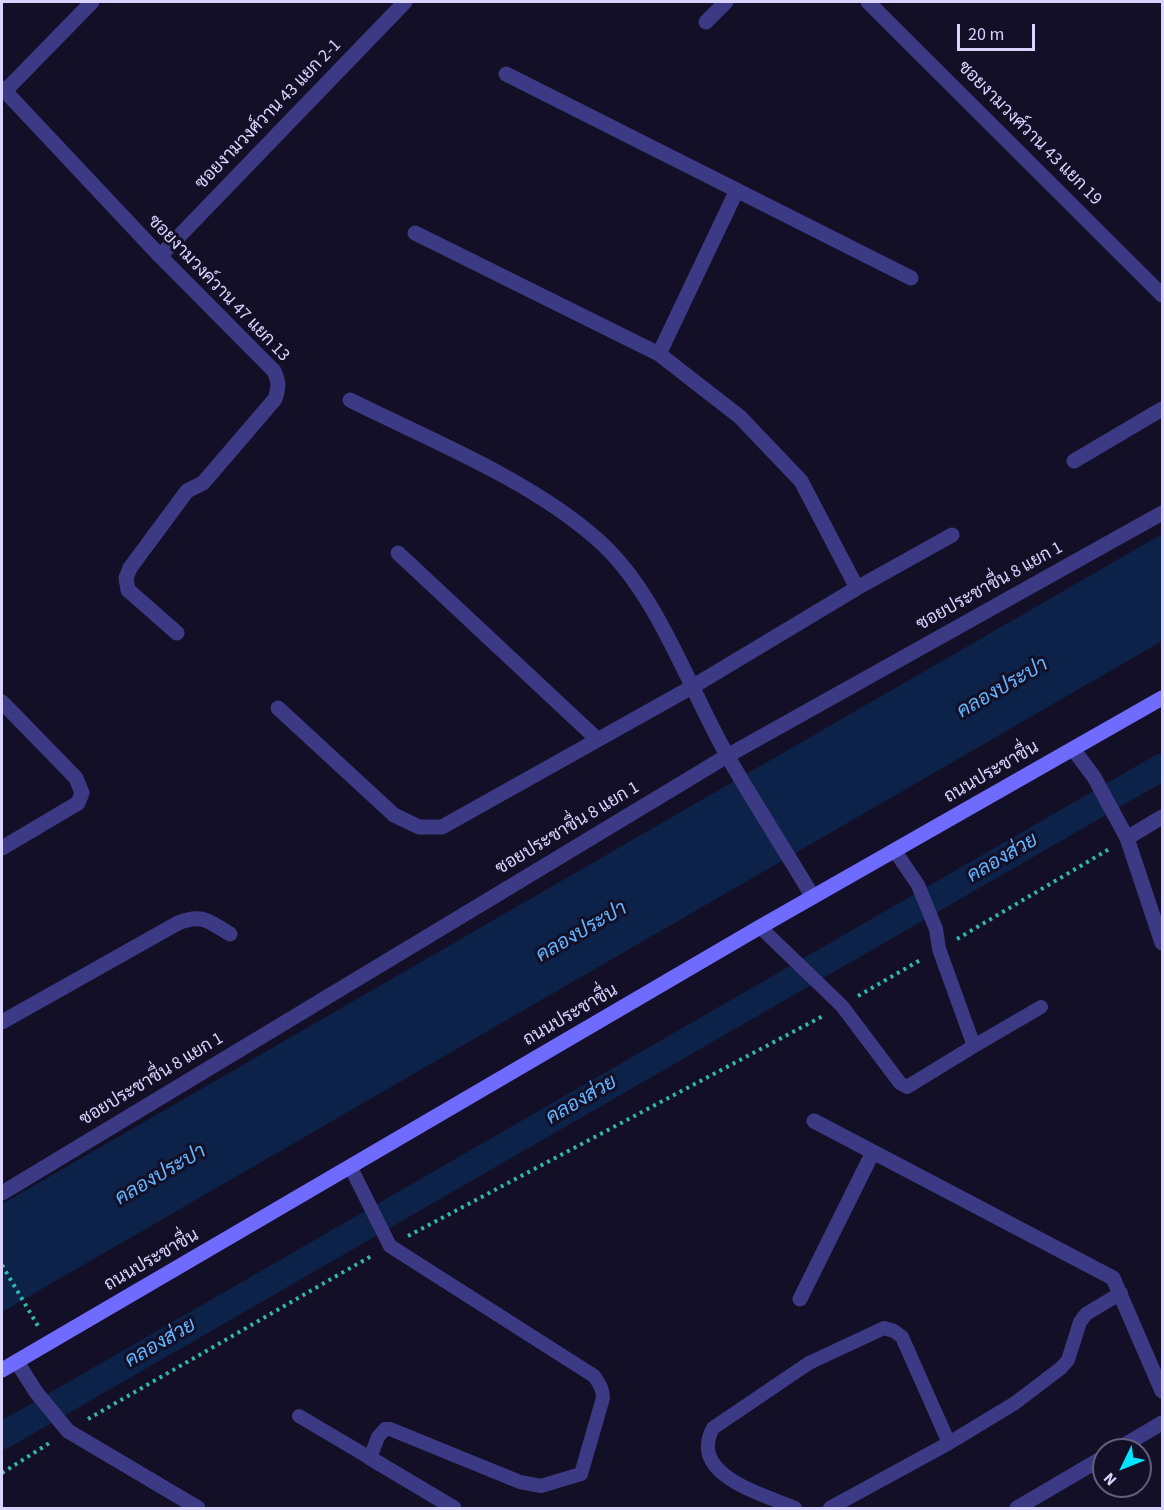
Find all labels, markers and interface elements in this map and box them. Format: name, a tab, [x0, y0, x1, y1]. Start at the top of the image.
scale bar	[960, 12, 1038, 50]
text: 20 m	[968, 22, 1004, 47]
street label: ซอยงามวงศ์วาน 43 แยก 2-1	[191, 35, 347, 195]
street label: ซอยงามวงศ์วาน 43 แยก 19	[952, 57, 1106, 211]
street label: ซอยงามวงค์วาน 47 แยก 13	[142, 211, 294, 367]
street label: ซอยประชาชื่น 8 แยก 1	[913, 538, 1067, 636]
water label: คลองประปา	[953, 653, 1053, 725]
street label: ถนนประชาชื่น	[941, 737, 1043, 809]
street label: ซอยประชาชื่น 8 แยก 1	[492, 778, 644, 880]
water label: คลองส่วย	[963, 829, 1043, 889]
water label: คลองประปา	[532, 897, 632, 969]
street label: ถนนประชาชื่น	[520, 980, 622, 1052]
street label: ซอยประชาชื่น 8 แยก 1	[76, 1029, 228, 1131]
water label: คลองส่วย	[542, 1071, 622, 1131]
water label: คลองประปา	[111, 1140, 211, 1212]
street label: ถนนประชาชื่น	[101, 1225, 203, 1297]
water label: คลองส่วย	[121, 1314, 201, 1374]
north arrow	[1092, 1438, 1152, 1498]
text: N	[1099, 1468, 1122, 1490]

